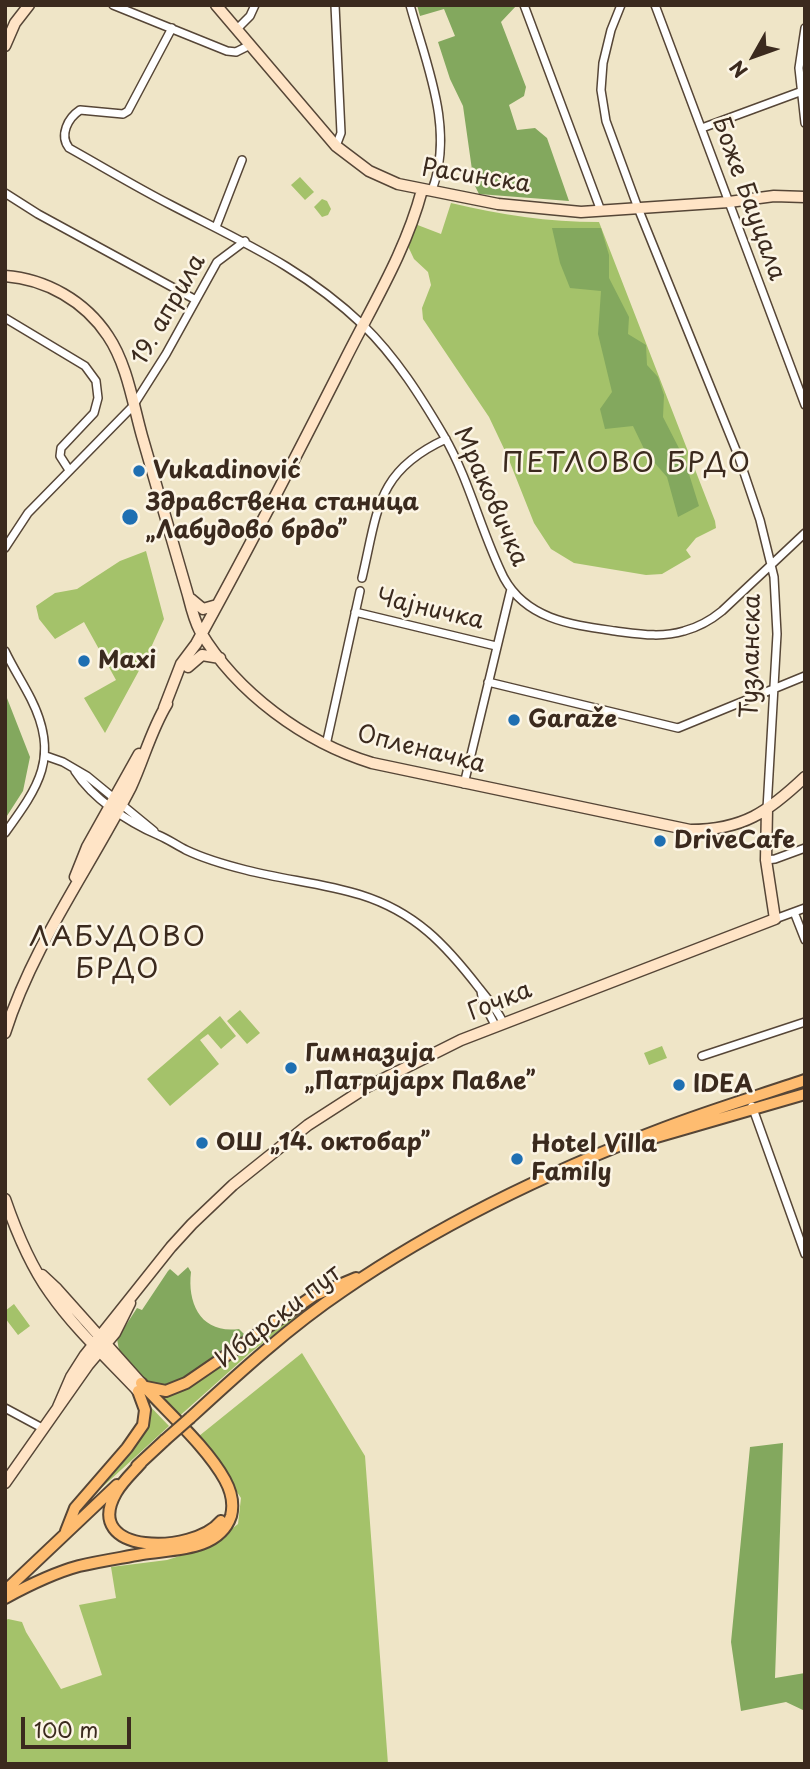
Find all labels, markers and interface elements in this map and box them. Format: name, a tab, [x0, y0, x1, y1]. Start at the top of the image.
north arrow	[719, 21, 789, 91]
text: N	[722, 55, 753, 84]
street label: Боже Бауцала	[705, 113, 791, 285]
street label: Расинска	[420, 154, 532, 200]
street label: 19. априла	[126, 249, 212, 371]
street label: Мраковичка	[447, 423, 533, 571]
district label: ПЕТЛОВО БРДО	[505, 447, 749, 481]
place label: Vukadinović	[153, 457, 301, 485]
marker: Vukadinović	[131, 463, 147, 479]
place label: Здравствена станица „Лабудово брдо”	[146, 489, 419, 545]
marker: Здравствена станица „Лабудово брдо”	[120, 507, 140, 527]
street label: Чајничка	[373, 584, 487, 636]
street label: Тузланска	[737, 594, 767, 718]
place label: Maxi	[98, 647, 156, 675]
marker: Maxi	[76, 653, 92, 669]
place label: Garaže	[528, 706, 617, 734]
marker: Garaže	[506, 712, 522, 728]
street label: Опленачка	[354, 720, 488, 780]
place label: DriveCafe	[674, 827, 795, 855]
marker: DriveCafe	[652, 833, 668, 849]
district label: ЛАБУДОВО БРДО	[32, 921, 204, 987]
street label: Гочка	[464, 976, 536, 1028]
place label: Гимназија „Патријарх Павле”	[305, 1040, 535, 1096]
marker: Гимназија „Патријарх Павле”	[283, 1060, 299, 1076]
place label: IDEA	[693, 1071, 753, 1099]
marker: IDEA	[671, 1077, 687, 1093]
place label: ОШ „14. октобар”	[216, 1129, 430, 1157]
place label: Hotel Villa Family	[531, 1131, 657, 1187]
marker: ОШ „14. октобар”	[194, 1135, 210, 1151]
marker: Hotel Villa Family	[509, 1151, 525, 1167]
street label: Ибарски пут	[211, 1259, 347, 1375]
scale bar	[24, 1702, 135, 1746]
text: 100 m	[34, 1713, 98, 1745]

